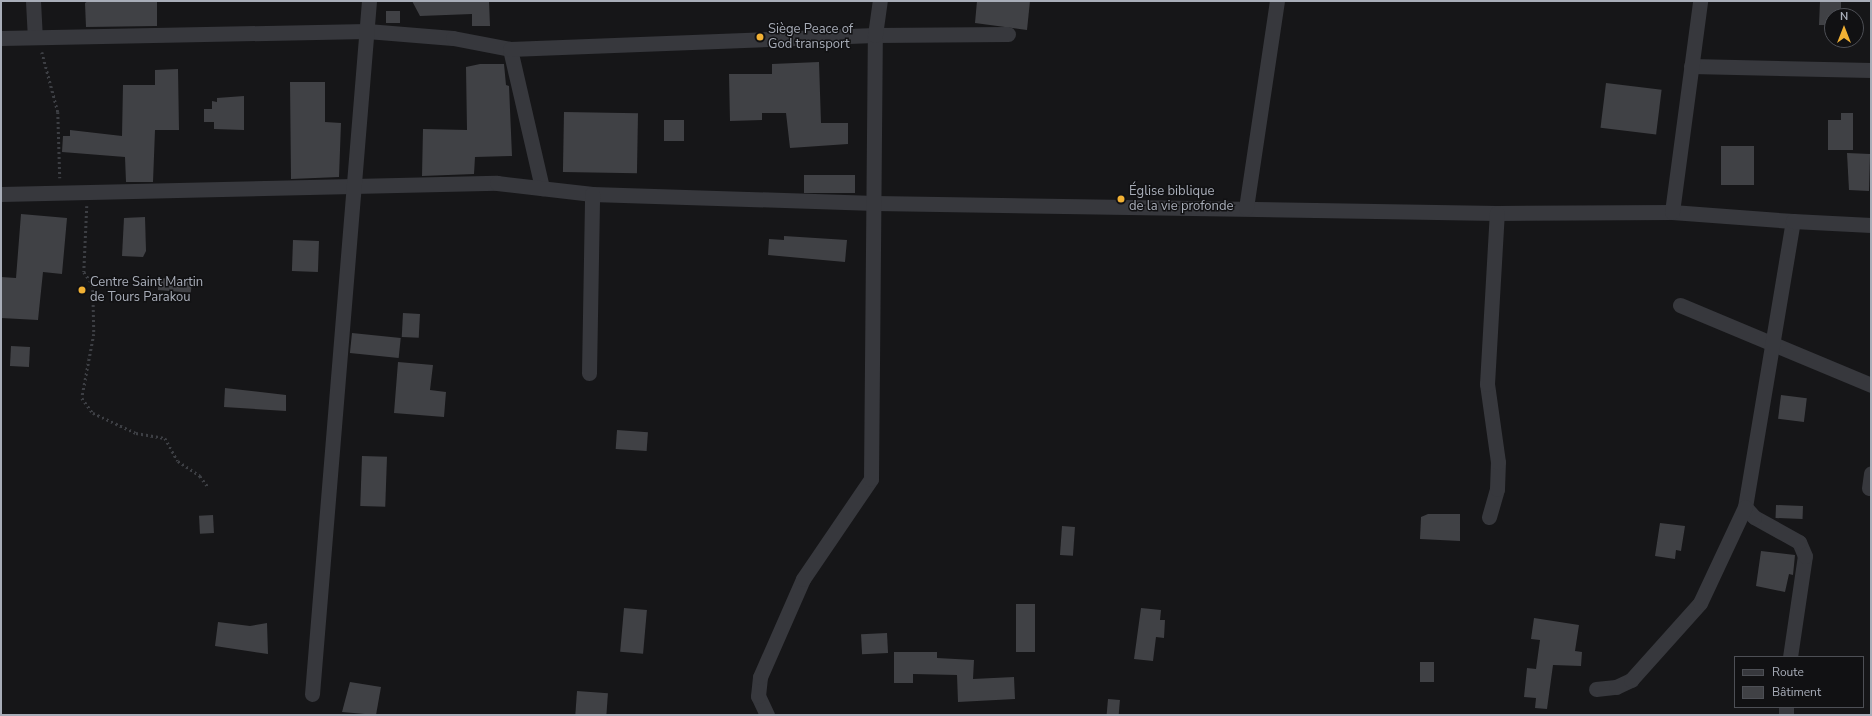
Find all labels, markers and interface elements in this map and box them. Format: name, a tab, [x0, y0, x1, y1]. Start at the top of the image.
north arrow	[1824, 8, 1864, 48]
text: N	[1840, 9, 1848, 24]
place label: Siège Peace of God transport	[768, 22, 853, 53]
marker: Siège Peace of God transport	[755, 32, 765, 42]
place label: Église biblique de la vie profonde	[1129, 184, 1233, 215]
marker: Église biblique de la vie profonde	[1116, 194, 1126, 204]
place label: Centre Saint Martin de Tours Parakou	[90, 275, 203, 306]
marker: Centre Saint Martin de Tours Parakou	[77, 285, 87, 295]
legend	[1734, 656, 1864, 708]
text: Route	[1772, 664, 1804, 680]
text: Bâtiment	[1772, 684, 1821, 700]

